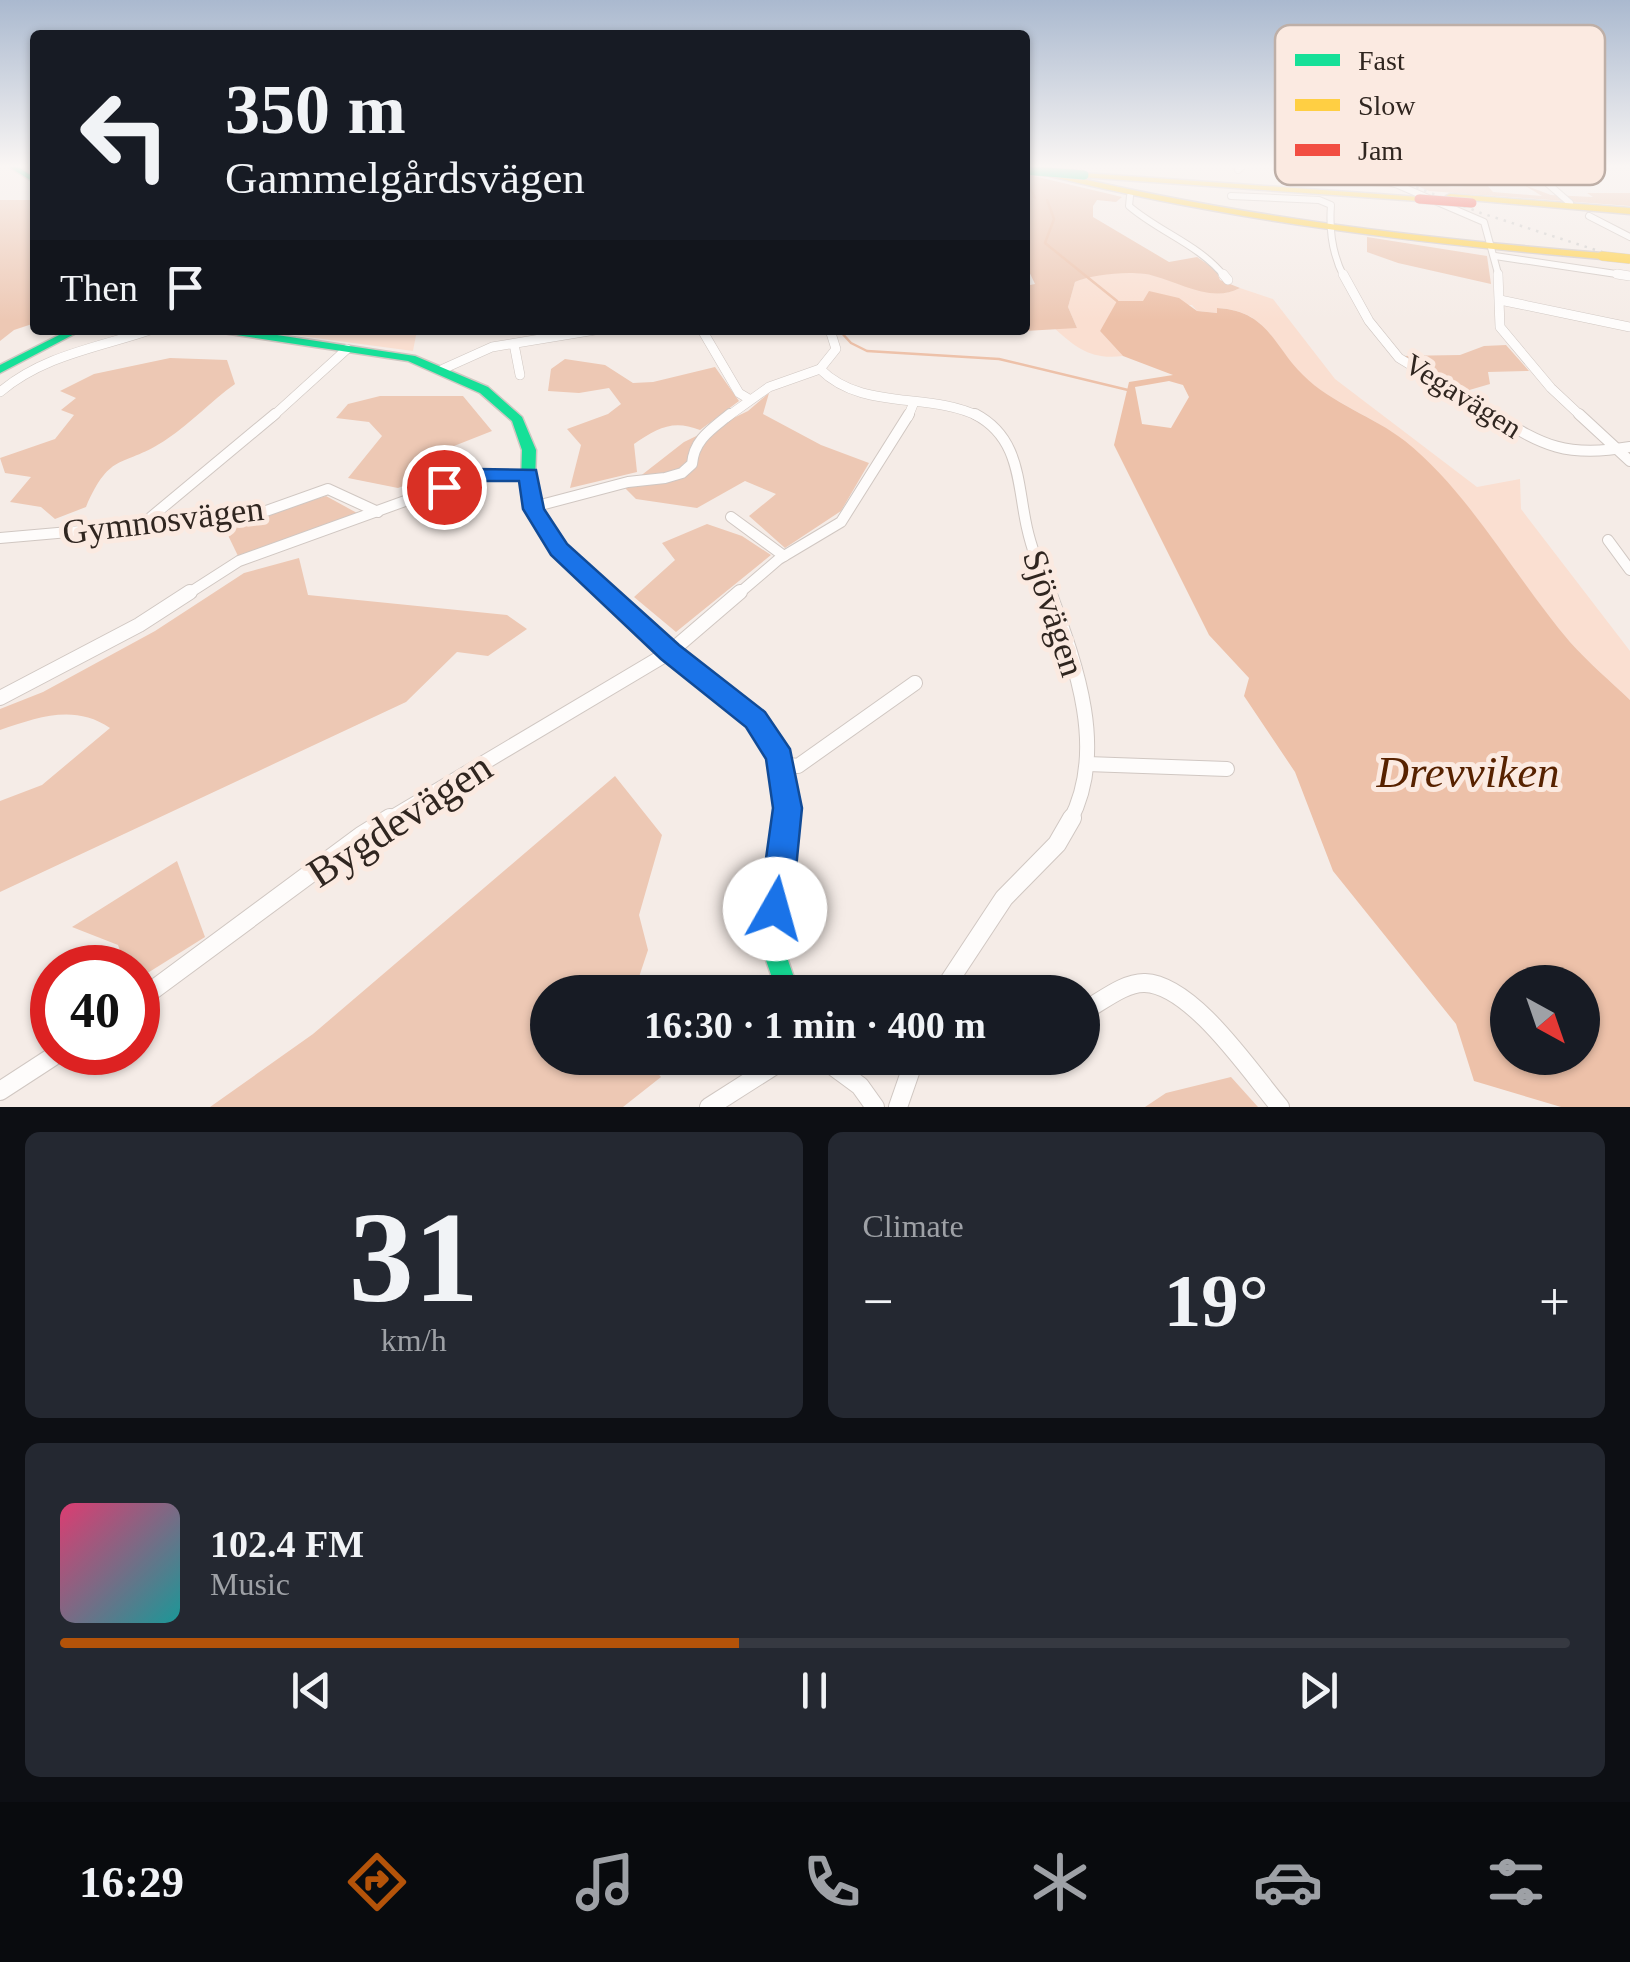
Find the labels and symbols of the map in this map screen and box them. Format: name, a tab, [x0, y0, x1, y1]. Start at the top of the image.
legend	[1275, 25, 1605, 185]
text: Fast	[1358, 45, 1405, 76]
text: Slow	[1358, 90, 1416, 121]
text: Jam	[1358, 135, 1403, 166]
street label: Vegavägen	[1399, 347, 1528, 444]
pin	[402, 445, 487, 530]
street label: Gymnosvägen	[60, 489, 266, 552]
street label: Sjövägen	[1015, 545, 1092, 681]
street label: Bygdevägen	[299, 743, 500, 896]
water label: Drevviken	[1375, 747, 1560, 797]
position arrow	[723, 857, 827, 961]
speed limit sign: 40	[30, 945, 160, 1075]
north arrow	[1490, 965, 1600, 1075]

